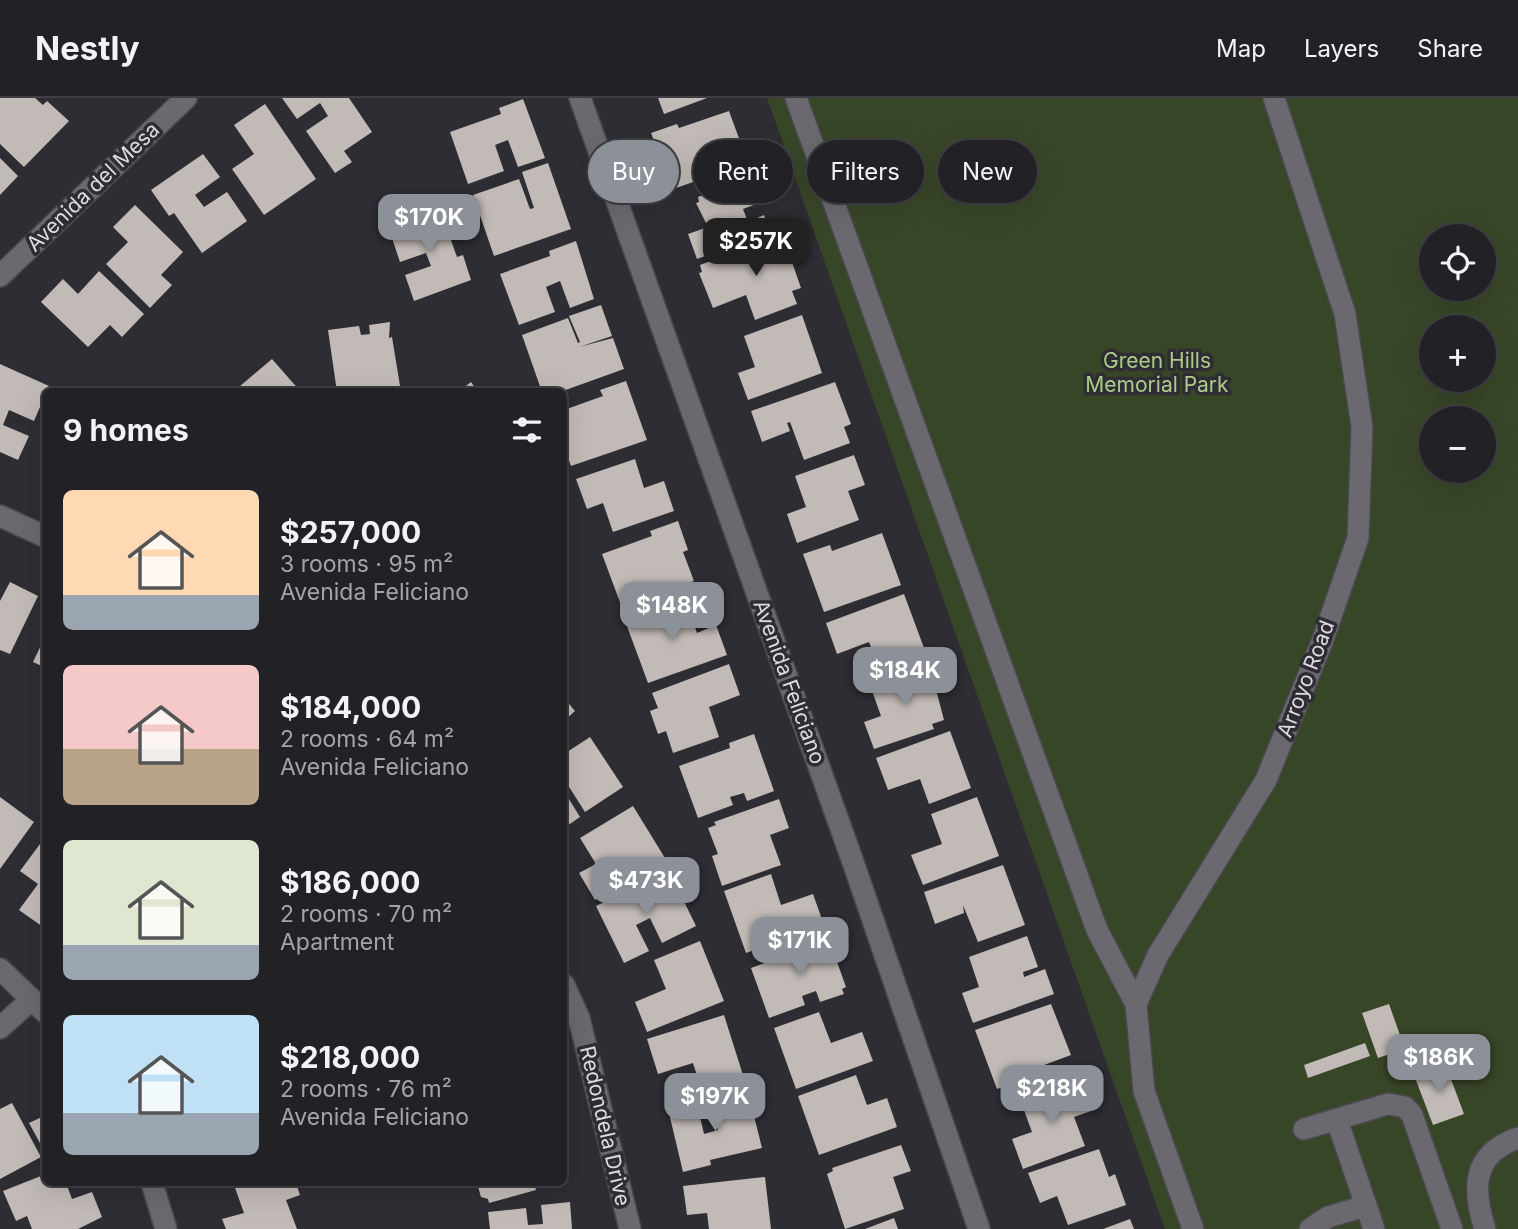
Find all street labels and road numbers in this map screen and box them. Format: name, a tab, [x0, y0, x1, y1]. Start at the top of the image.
street label: Avenida del Mesa	[21, 117, 164, 256]
street label: Avenida Feliciano	[748, 596, 831, 767]
street label: Arroyo Road	[1272, 617, 1339, 741]
street label: Redondela Drive	[575, 1044, 636, 1208]

